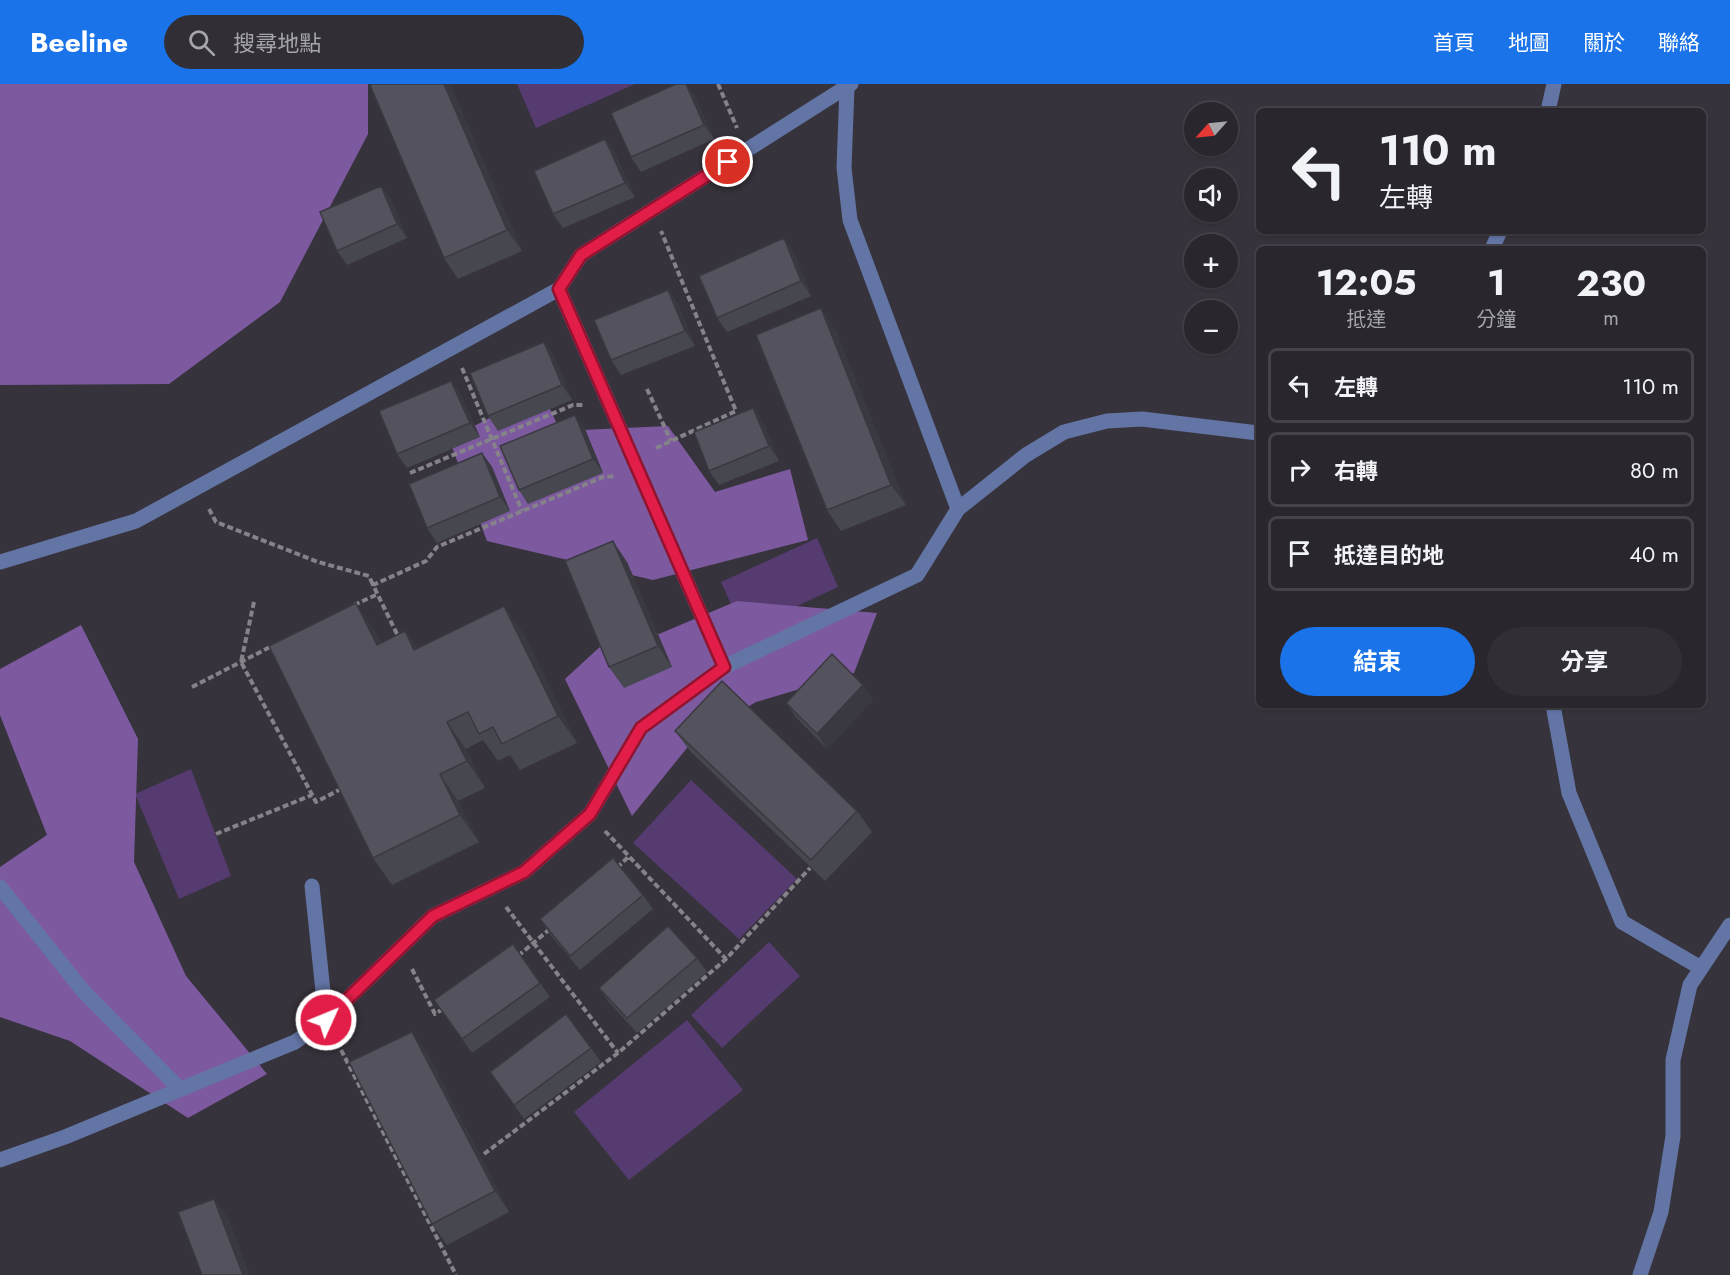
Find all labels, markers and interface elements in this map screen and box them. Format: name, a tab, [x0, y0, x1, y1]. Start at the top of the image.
search box	[164, 15, 584, 69]
text: Beeline	[30, 22, 128, 63]
icon: search	[185, 26, 218, 59]
text: 搜尋地點	[233, 27, 321, 59]
text: 首頁	[1433, 28, 1475, 58]
text: 地圖	[1508, 28, 1550, 58]
text: 關於	[1583, 28, 1625, 58]
text: 聯絡	[1658, 28, 1700, 58]
north arrow	[1184, 102, 1238, 156]
map controls	[1184, 102, 1238, 354]
text: 110 m	[1379, 120, 1497, 181]
icon: left	[1280, 132, 1358, 210]
pin	[702, 136, 753, 187]
icon: arrive	[711, 145, 744, 178]
button: sound	[1184, 168, 1238, 222]
text: 左轉	[1379, 178, 1433, 217]
button: +	[1184, 234, 1238, 288]
text: 12:05	[1316, 256, 1416, 308]
text: 1	[1487, 256, 1506, 308]
text: 230	[1576, 257, 1646, 309]
button: −	[1184, 300, 1238, 354]
text: m	[1603, 304, 1619, 333]
text: 抵達	[1346, 305, 1386, 334]
text: 分鐘	[1476, 305, 1516, 334]
icon: left	[1283, 369, 1316, 402]
text: 110 m	[1622, 370, 1679, 402]
text: 左轉	[1334, 371, 1378, 403]
icon: right	[1283, 453, 1316, 486]
text: 80 m	[1630, 454, 1679, 486]
text: 右轉	[1334, 455, 1378, 487]
icon: arrive	[1283, 537, 1316, 570]
text: 40 m	[1629, 538, 1679, 570]
text: 抵達目的地	[1334, 539, 1444, 571]
button: 結束	[1280, 627, 1475, 696]
button: 分享	[1487, 627, 1682, 696]
position arrow	[294, 988, 358, 1052]

